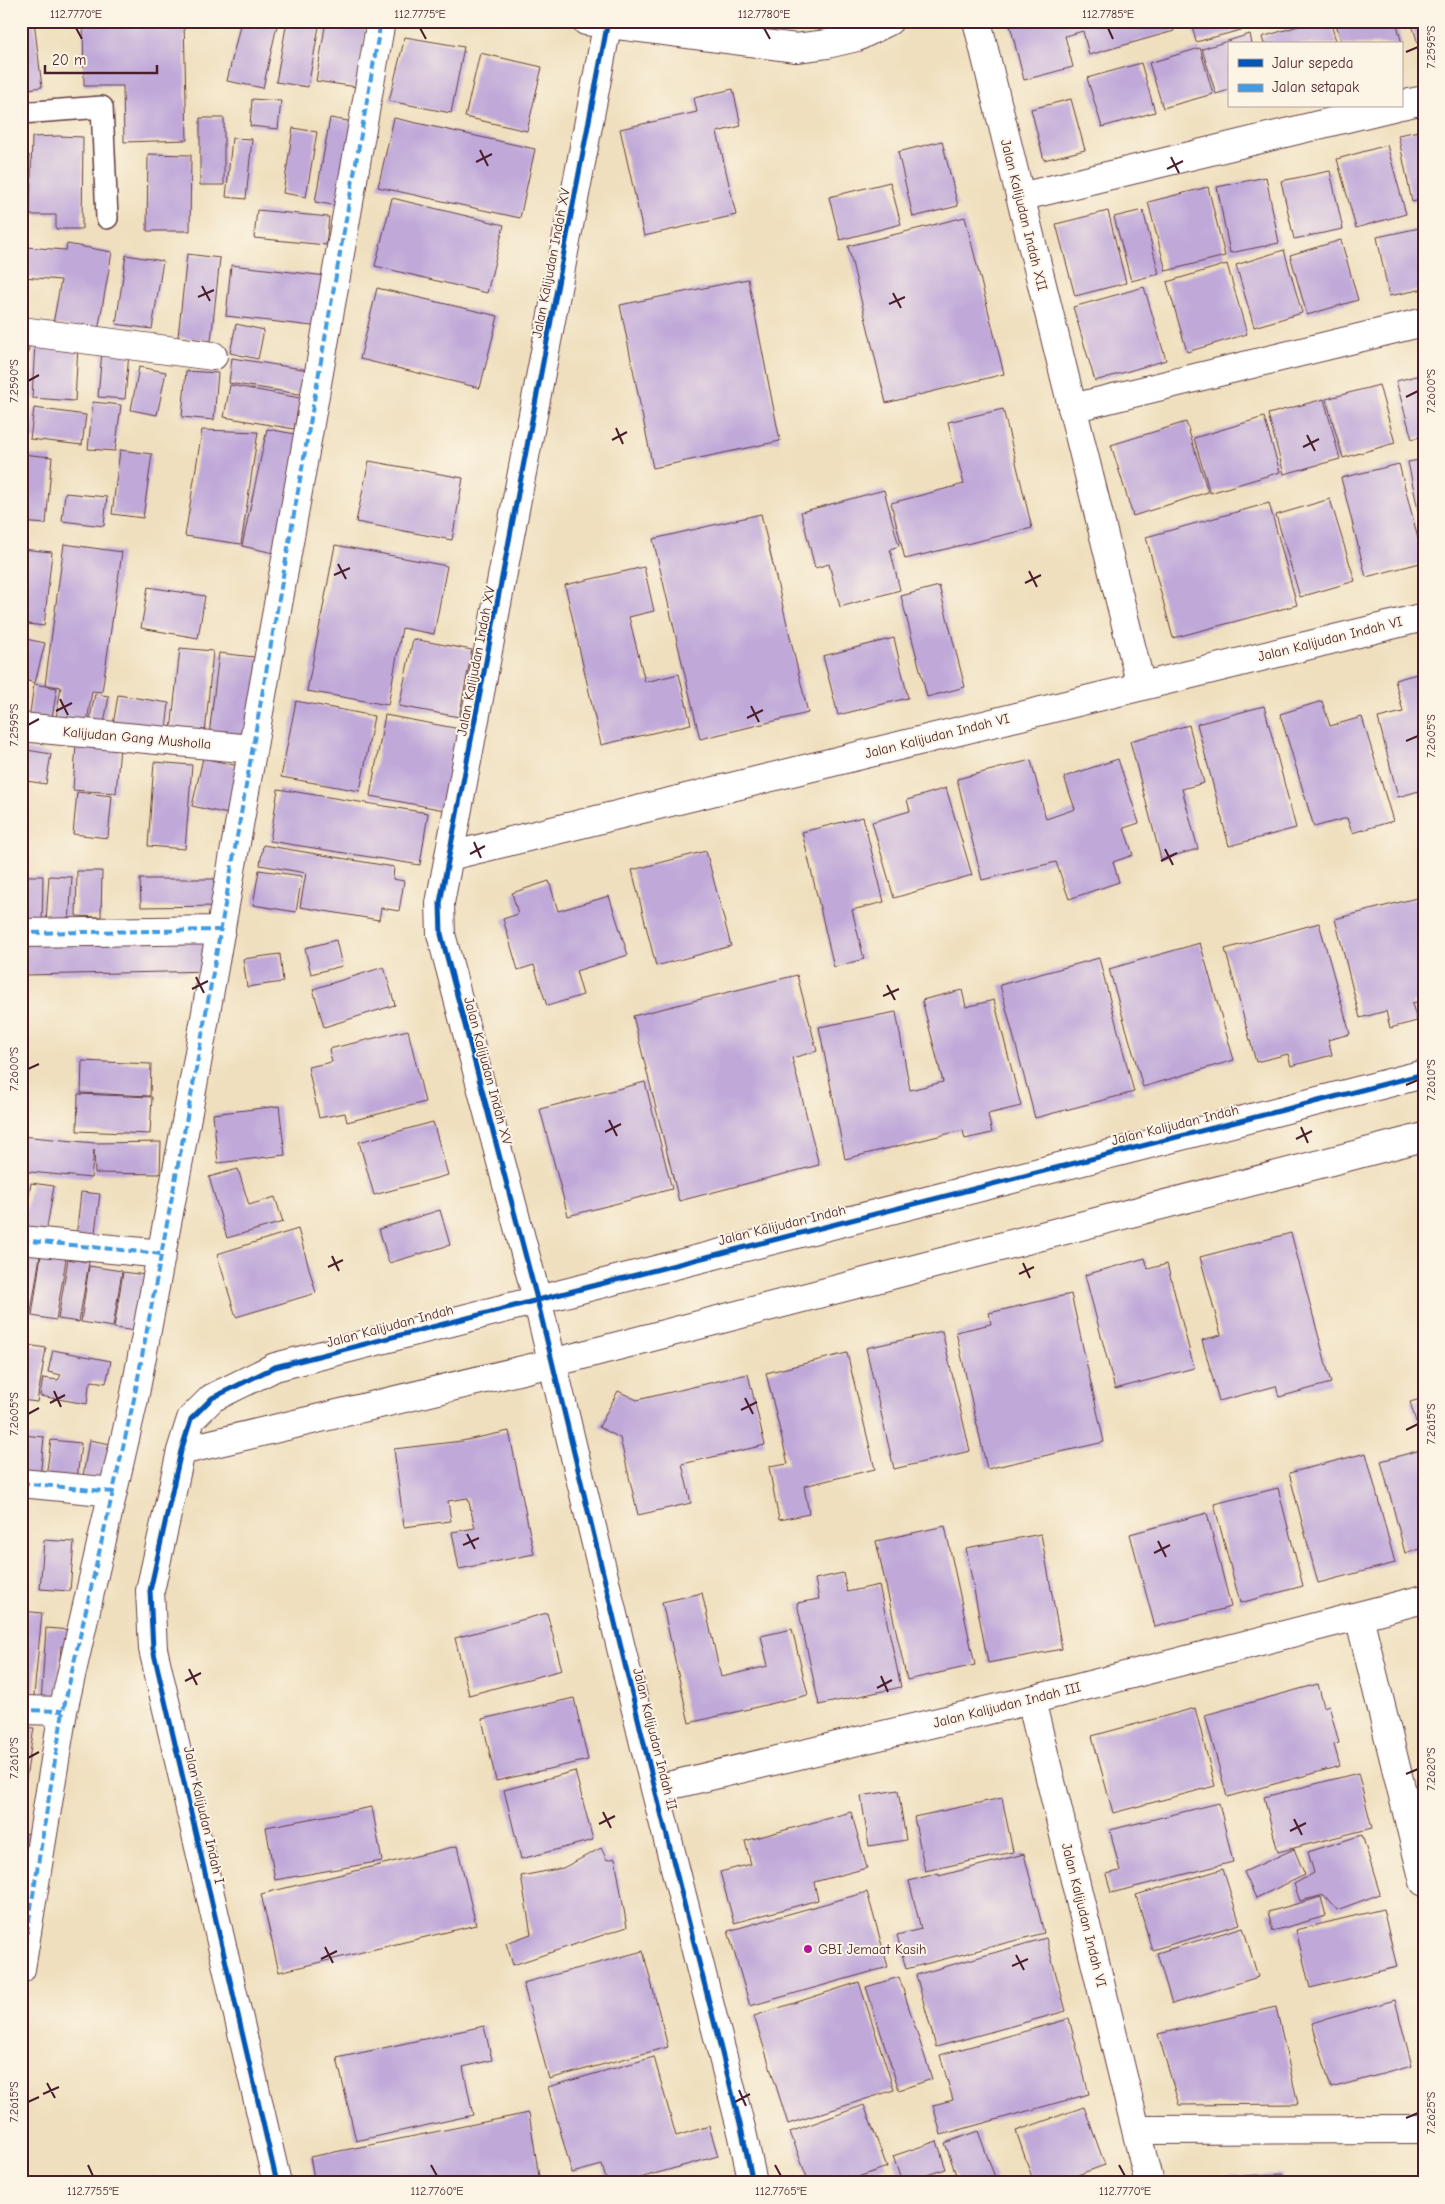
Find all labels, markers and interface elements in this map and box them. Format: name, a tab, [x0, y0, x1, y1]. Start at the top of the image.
text: 112.7770°E	[50, 7, 102, 21]
text: 112.7775°E	[394, 7, 446, 21]
text: 112.7780°E	[738, 7, 790, 21]
text: 112.7785°E	[1082, 7, 1134, 21]
text: 7.2595°S	[1424, 25, 1438, 68]
scale bar	[45, 42, 158, 74]
legend	[1228, 42, 1402, 108]
text: 20 m	[52, 51, 86, 69]
text: Jalur sepeda	[1272, 54, 1353, 72]
text: Jalan setapak	[1272, 78, 1360, 96]
street label: Jalan Kalijudan Indah XII	[997, 137, 1051, 293]
street label: Jalan Kalijudan Indah XV	[528, 186, 574, 339]
text: 7.2590°S	[7, 359, 21, 403]
text: 7.2600°S	[1424, 368, 1438, 413]
street label: Jalan Kalijudan Indah XV	[453, 584, 499, 737]
street label: Jalan Kalijudan Indah VI	[1256, 613, 1404, 665]
text: 7.2595°S	[7, 703, 21, 746]
street label: Jalan Kalijudan Indah VI	[863, 710, 1011, 762]
text: 7.2605°S	[1424, 714, 1438, 758]
street label: Kalijudan Gang Musholla	[62, 723, 212, 753]
street label: Jalan Kalijudan Indah XV	[460, 995, 516, 1147]
text: 7.2600°S	[7, 1046, 21, 1091]
text: 7.2610°S	[1424, 1059, 1438, 1101]
street label: Jalan Kalijudan Indah	[1110, 1101, 1240, 1149]
street label: Jalan Kalijudan Indah	[717, 1201, 847, 1249]
street label: Jalan Kalijudan Indah	[325, 1301, 455, 1351]
text: 7.2605°S	[7, 1392, 21, 1436]
text: 7.2615°S	[1424, 1403, 1438, 1445]
street label: Jalan Kalijudan Indah II	[629, 1666, 681, 1812]
street label: Jalan Kalijudan Indah III	[931, 1678, 1083, 1732]
text: 7.2610°S	[7, 1737, 21, 1779]
street label: Jalan Kalijudan Indah I	[180, 1745, 228, 1885]
text: 7.2620°S	[1424, 1747, 1438, 1791]
street label: Jalan Kalijudan Indah VI	[1058, 1841, 1110, 1989]
place label: GBI Jemaat Kasih	[818, 1941, 927, 1958]
marker: GBI Jemaat Kasih	[802, 1943, 814, 1955]
text: 7.2615°S	[7, 2081, 21, 2123]
text: 7.2625°S	[1424, 2091, 1438, 2134]
text: 112.7755°E	[67, 2184, 119, 2198]
text: 112.7760°E	[411, 2184, 463, 2198]
text: 112.7765°E	[755, 2184, 807, 2198]
text: 112.7770°E	[1099, 2184, 1151, 2198]

